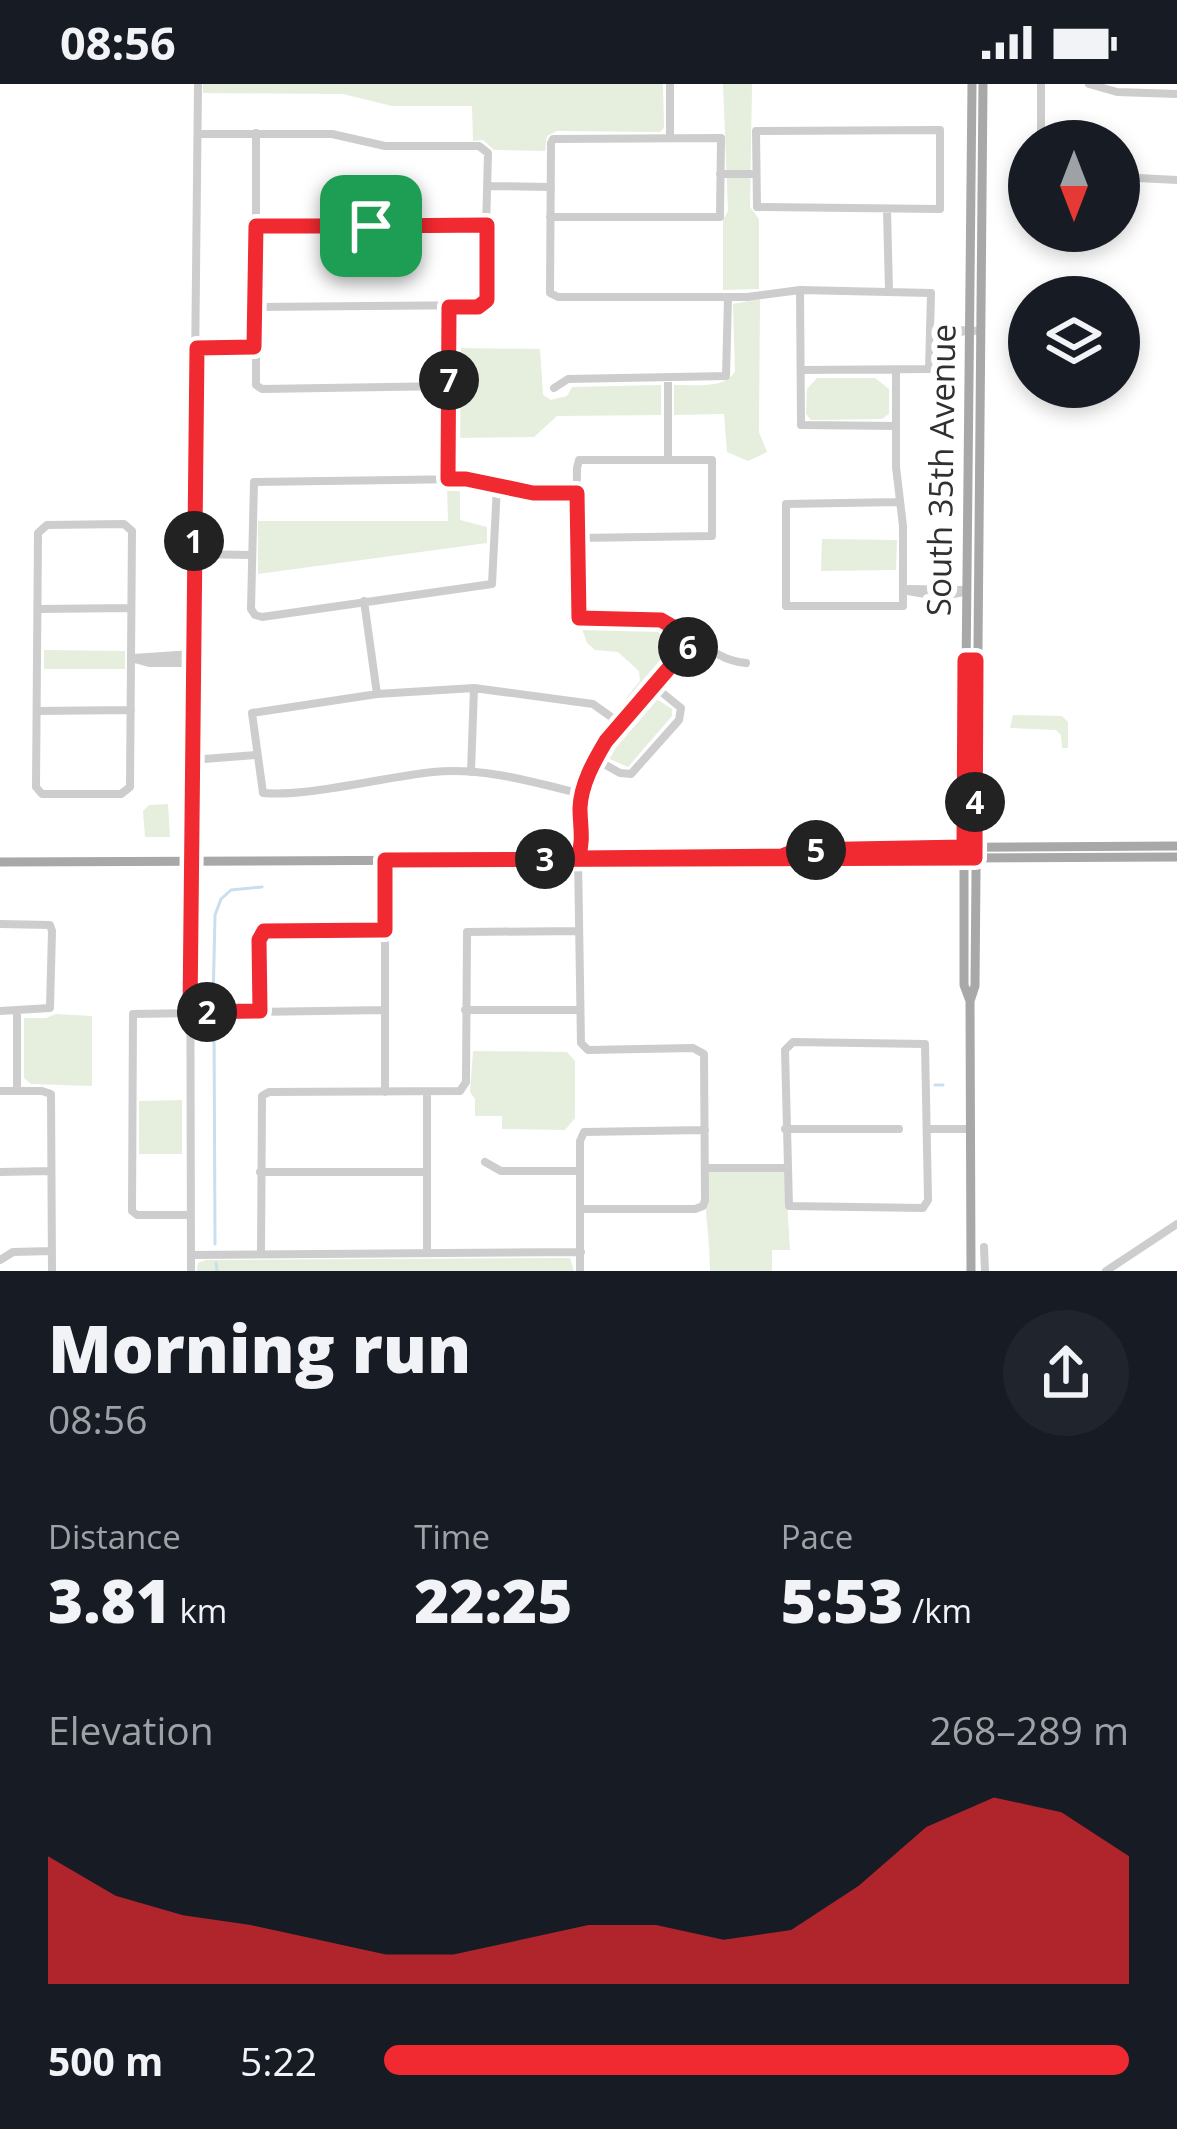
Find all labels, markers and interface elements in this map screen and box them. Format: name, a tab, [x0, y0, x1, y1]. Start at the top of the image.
text: 08:56	[60, 12, 176, 73]
north arrow	[1008, 120, 1140, 252]
map controls	[1008, 120, 1140, 408]
pin	[320, 175, 422, 277]
icon: arrive	[338, 193, 404, 259]
button: layers	[1008, 276, 1140, 408]
street label: South 35th Avenue	[915, 324, 966, 616]
pin: 7	[419, 350, 479, 410]
text: 7	[440, 357, 458, 402]
pin: 1	[164, 511, 224, 571]
text: 1	[185, 518, 203, 563]
pin: 6	[658, 617, 718, 677]
text: 6	[679, 624, 697, 669]
pin: 4	[945, 772, 1005, 832]
text: 4	[966, 779, 984, 824]
pin: 5	[786, 820, 846, 880]
text: 5	[807, 827, 825, 872]
pin: 3	[515, 829, 575, 889]
text: 3	[536, 836, 554, 881]
pin: 2	[177, 982, 237, 1042]
text: 2	[198, 989, 216, 1034]
text: Morning run	[48, 1302, 471, 1392]
button: share	[1003, 1310, 1129, 1436]
text: 08:56	[48, 1392, 147, 1445]
text: Distance	[48, 1514, 181, 1559]
text: Time	[414, 1514, 490, 1559]
text: Pace	[781, 1514, 853, 1559]
text: 3.81	[48, 1559, 171, 1641]
text: 22:25	[414, 1559, 572, 1641]
text: 5:53	[781, 1559, 903, 1641]
text: km	[171, 1588, 227, 1633]
text: /km	[903, 1588, 972, 1633]
text: Elevation	[48, 1703, 214, 1756]
text: 268–289 m	[929, 1703, 1129, 1756]
text: 500 m	[48, 2034, 163, 2087]
text: 5:22	[240, 2034, 317, 2087]

